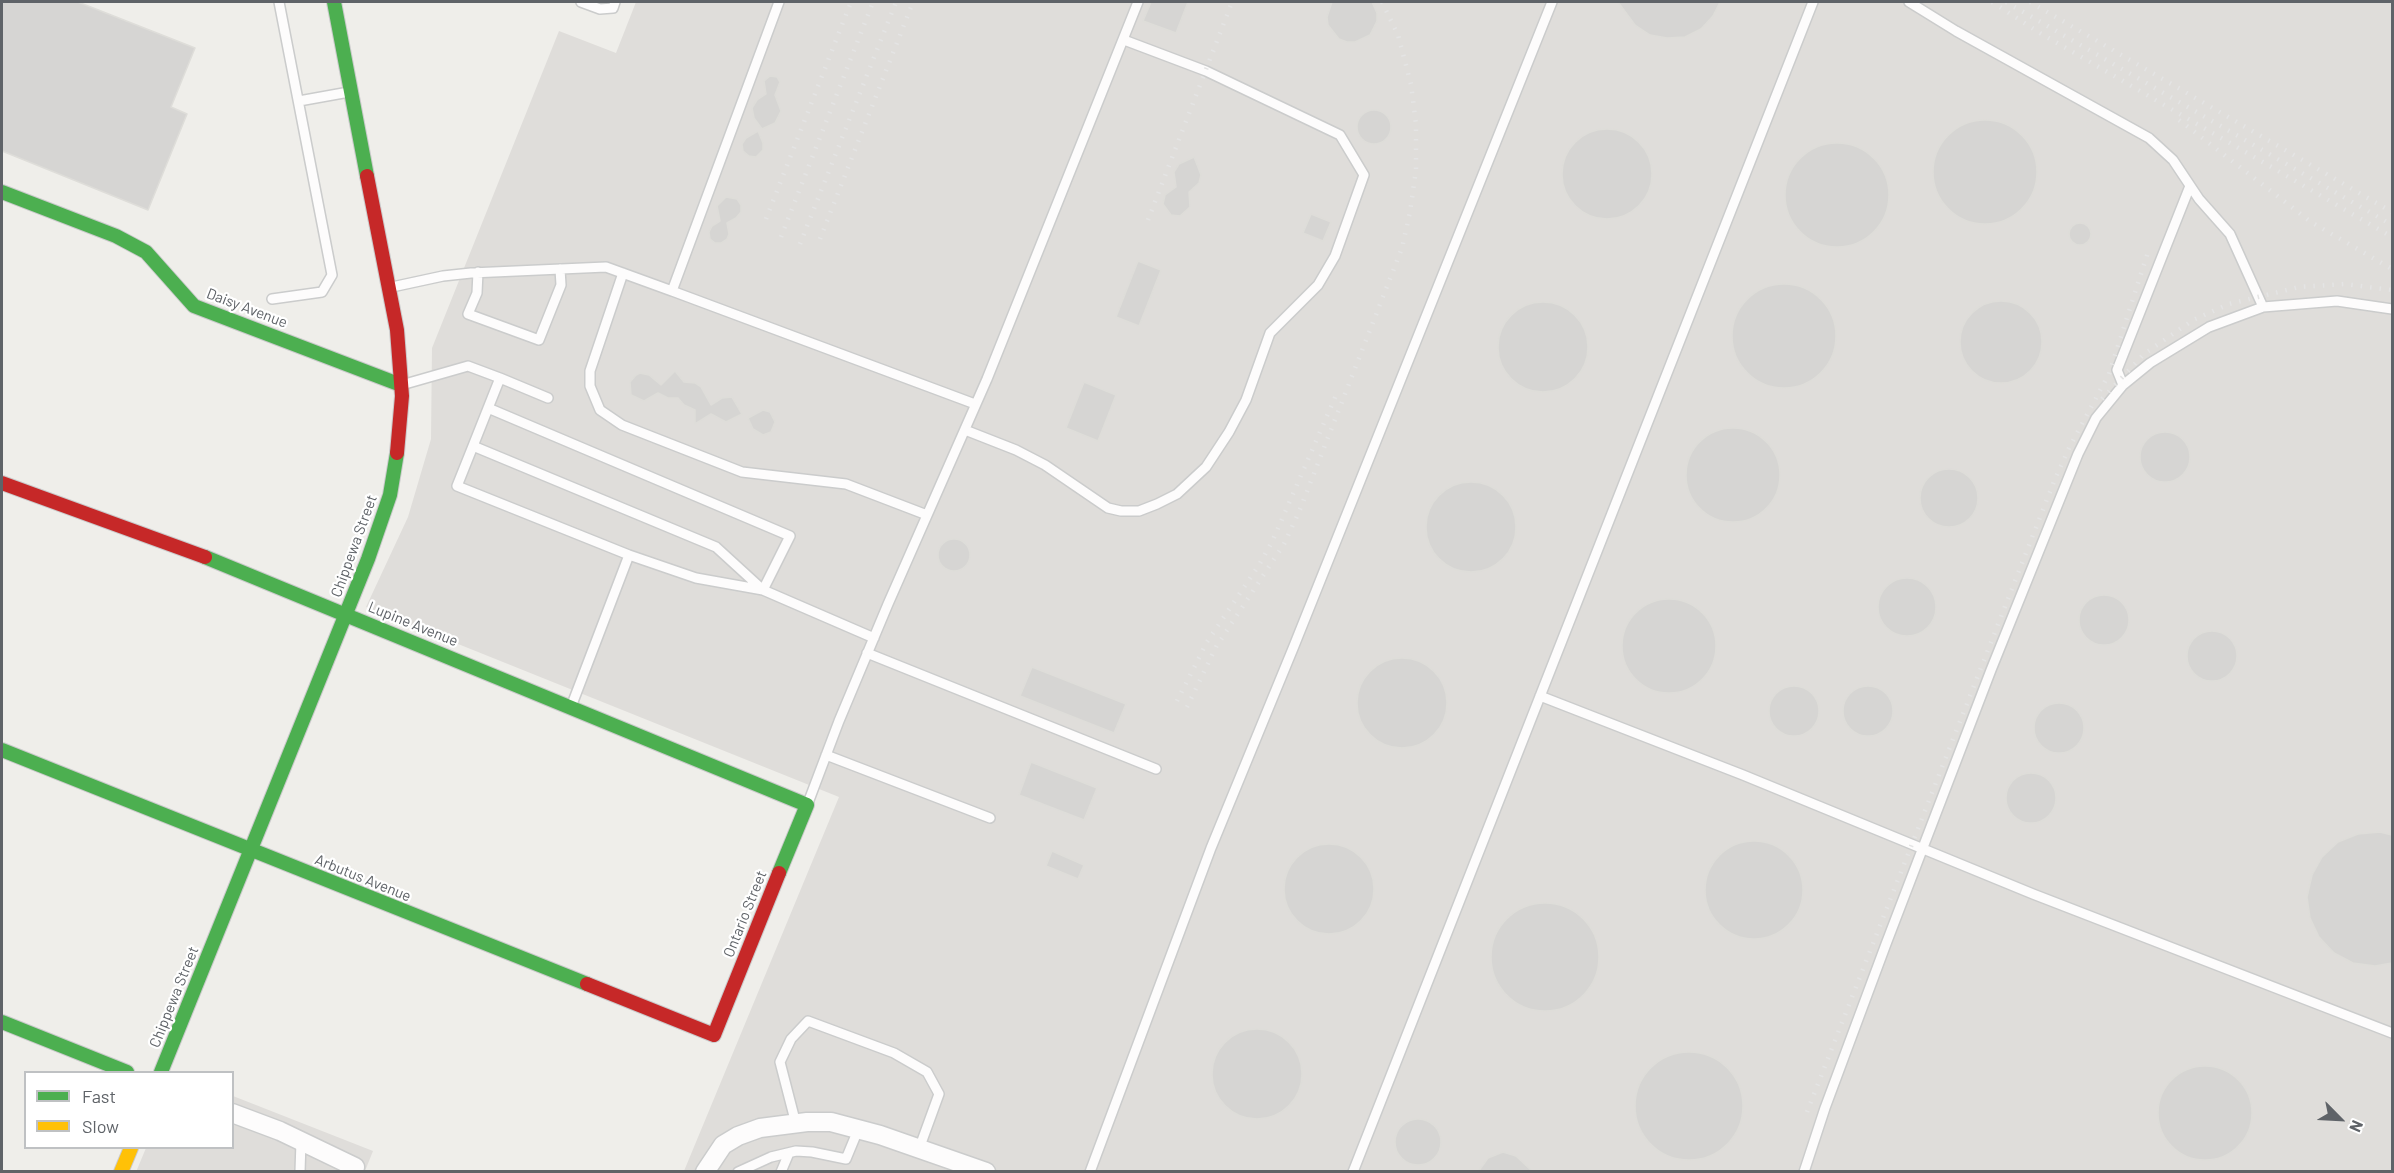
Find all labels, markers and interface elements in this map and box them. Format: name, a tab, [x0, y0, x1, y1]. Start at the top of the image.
street label: Daisy Avenue	[204, 284, 290, 332]
street label: Chippewa Street	[327, 492, 381, 600]
street label: Lupine Avenue	[365, 598, 461, 650]
street label: Arbutus Avenue	[312, 851, 414, 905]
street label: Ontario Street	[719, 868, 771, 960]
street label: Chippewa Street	[146, 944, 202, 1050]
legend	[24, 1071, 234, 1149]
text: Fast	[82, 1085, 116, 1107]
north arrow	[2310, 1089, 2370, 1149]
text: Slow	[82, 1115, 119, 1137]
text: N	[2346, 1118, 2368, 1135]

